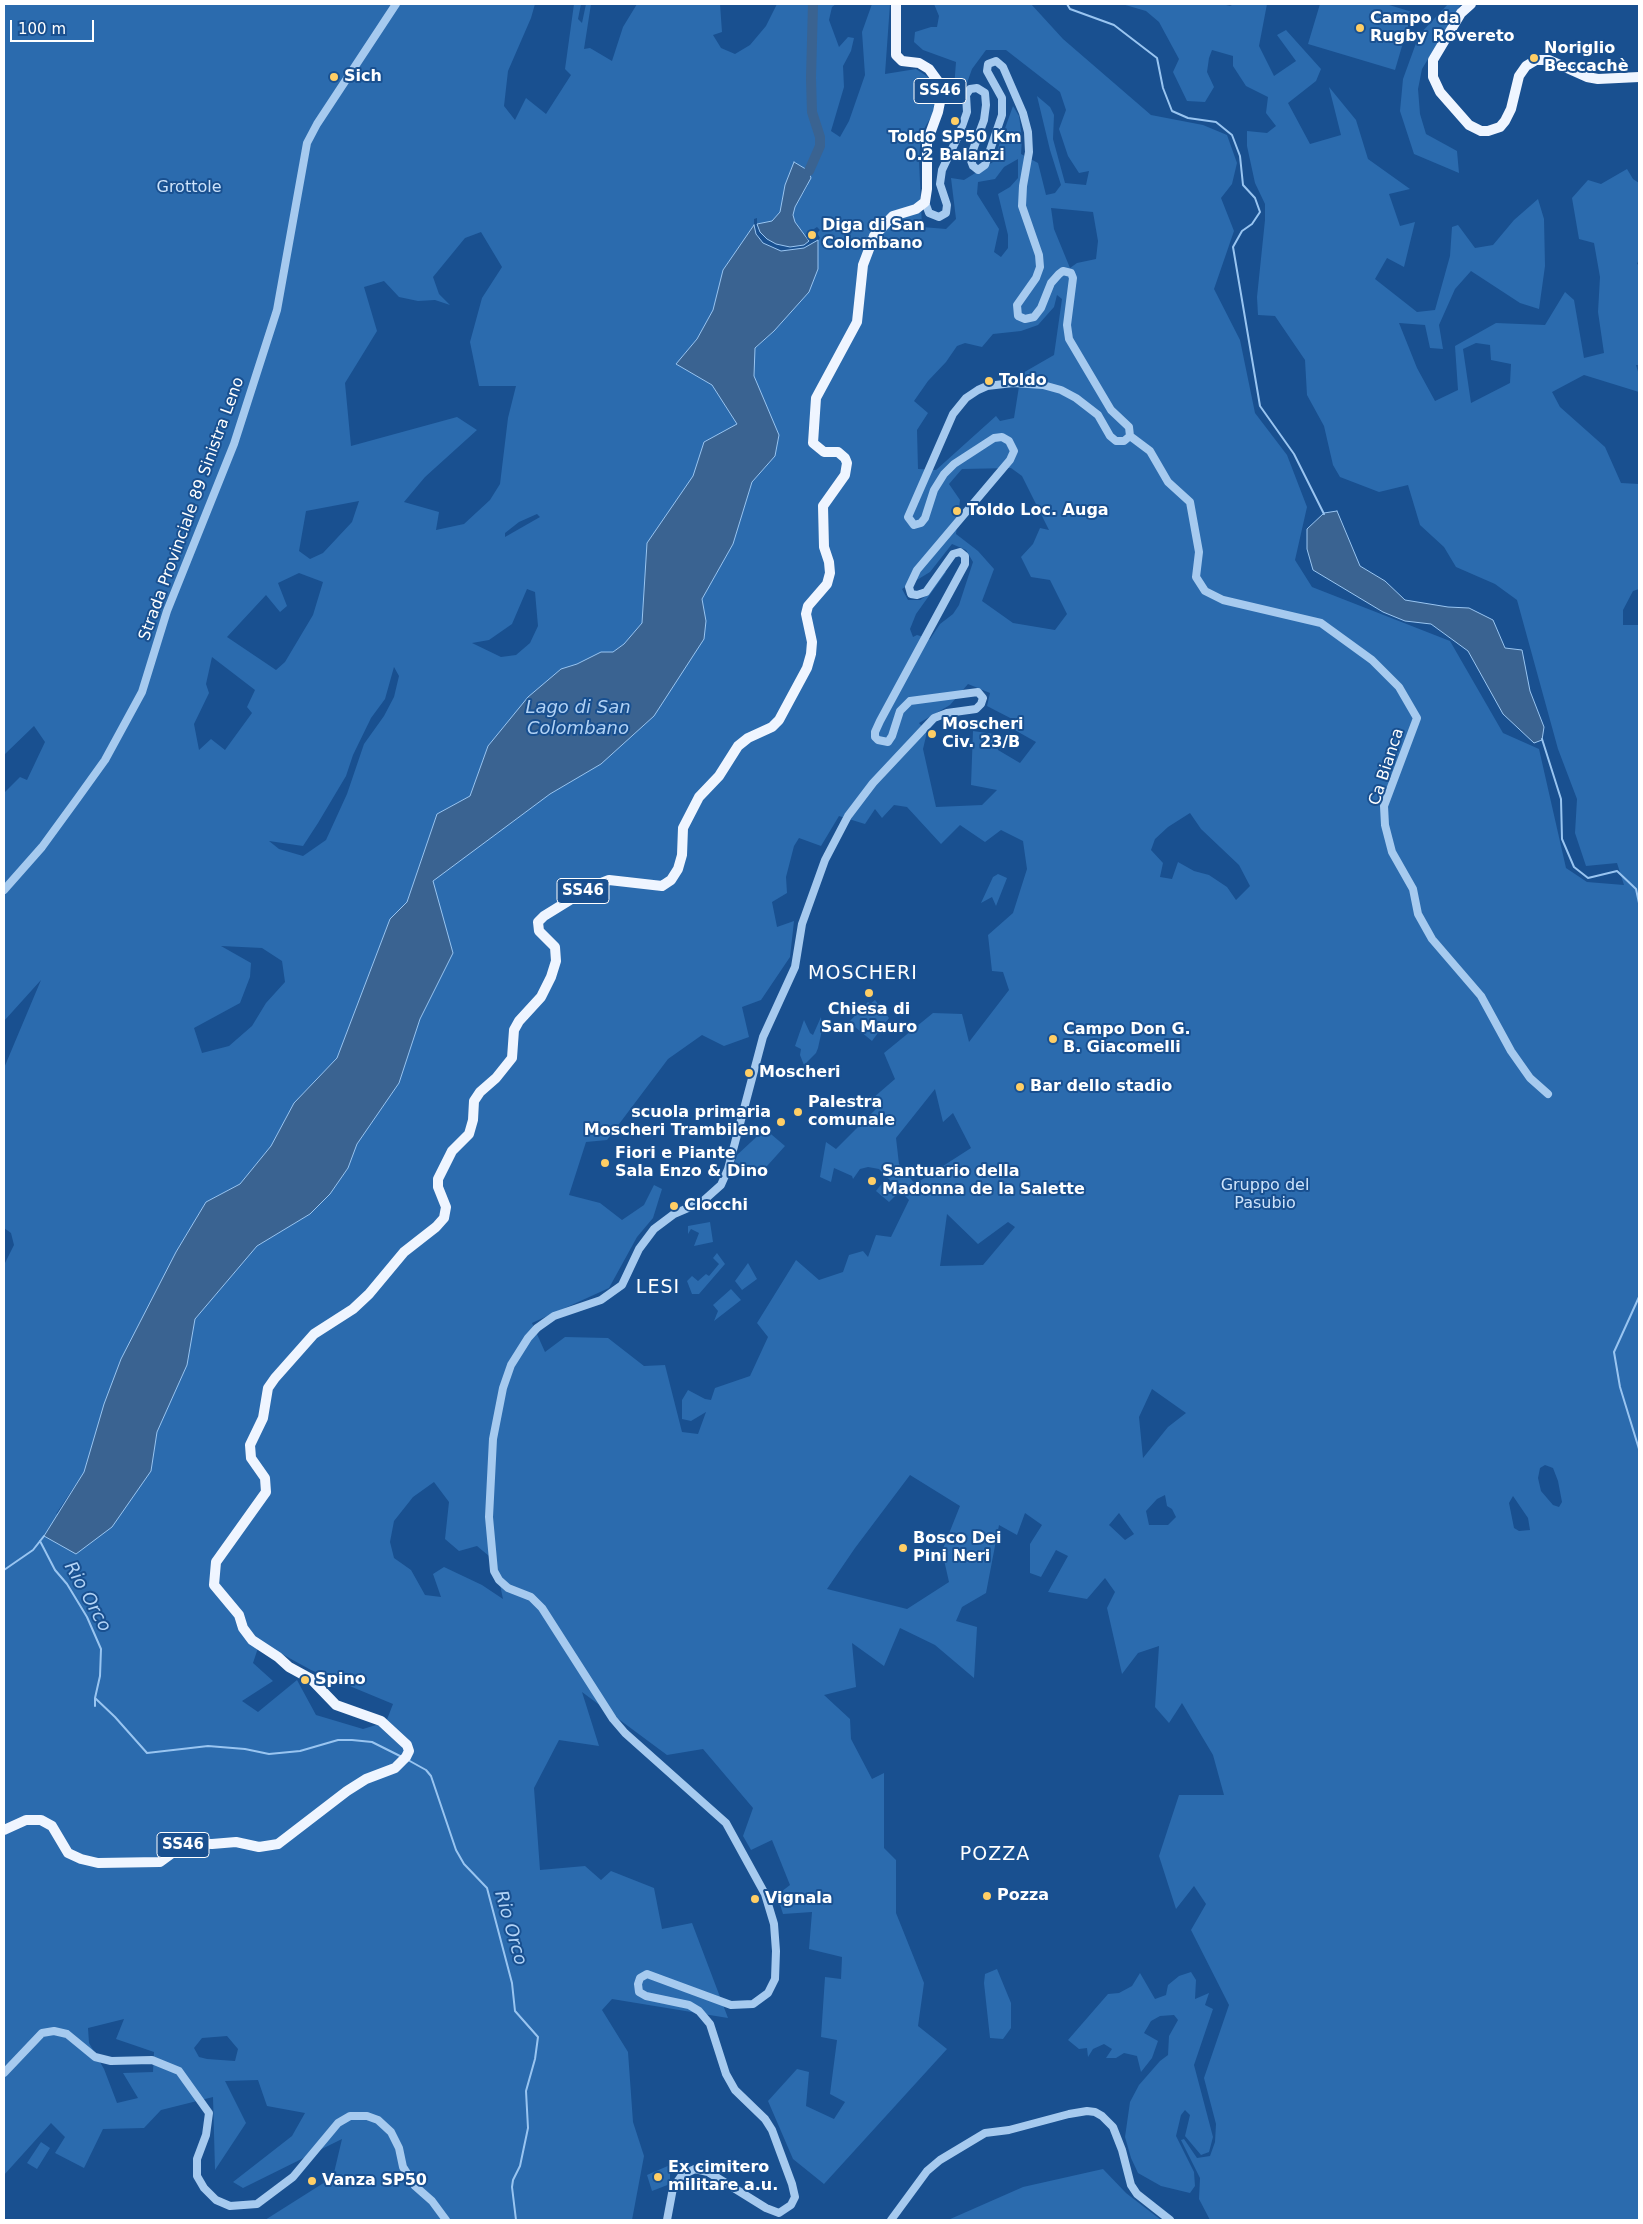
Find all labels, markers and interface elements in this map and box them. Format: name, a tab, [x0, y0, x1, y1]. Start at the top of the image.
place label: Campo da Rugby Rovereto	[1370, 9, 1515, 47]
scale bar	[12, 10, 96, 42]
text: 100 m	[18, 20, 66, 38]
marker: Campo da Rugby Rovereto	[1354, 22, 1366, 34]
place label: Noriglio Beccachè	[1544, 39, 1629, 77]
marker: Noriglio Beccachè	[1528, 52, 1540, 64]
place label: Sich	[344, 67, 382, 87]
marker: Sich	[328, 71, 340, 83]
road number: SS46	[914, 78, 966, 104]
marker: Toldo SP50 Km 0.2 Balanzi	[949, 115, 961, 127]
place label: Toldo SP50 Km 0.2 Balanzi	[888, 128, 1022, 166]
park label: Grottole	[156, 178, 222, 198]
place label: Diga di San Colombano	[822, 216, 925, 254]
marker: Diga di San Colombano	[806, 229, 818, 241]
place label: Toldo	[999, 371, 1047, 391]
street label: Strada Provinciale 89 Sinistra Leno	[135, 375, 249, 643]
marker: Toldo	[983, 375, 995, 387]
place label: Toldo Loc. Auga	[967, 501, 1109, 521]
marker: Toldo Loc. Auga	[951, 505, 963, 517]
water label: Lago di San Colombano	[525, 697, 631, 740]
place label: Moscheri Civ. 23/B	[942, 715, 1024, 753]
street label: Ca Bianca	[1366, 726, 1408, 808]
marker: Moscheri Civ. 23/B	[926, 728, 938, 740]
road number: SS46	[557, 878, 609, 904]
district label: MOSCHERI	[807, 963, 919, 985]
marker: Chiesa di San Mauro	[863, 987, 875, 999]
place label: Chiesa di San Mauro	[821, 1000, 917, 1038]
place label: Campo Don G. B. Giacomelli	[1063, 1020, 1191, 1058]
marker: Campo Don G. B. Giacomelli	[1047, 1033, 1059, 1045]
place label: Moscheri	[759, 1063, 841, 1083]
marker: Moscheri	[743, 1067, 755, 1079]
place label: Bar dello stadio	[1030, 1077, 1172, 1097]
marker: Bar dello stadio	[1014, 1081, 1026, 1093]
place label: Palestra comunale	[808, 1093, 895, 1131]
place label: scuola primaria Moscheri Trambileno	[584, 1103, 771, 1141]
marker: Palestra comunale	[792, 1106, 804, 1118]
marker: scuola primaria Moscheri Trambileno	[775, 1116, 787, 1128]
place label: Fiori e Piante Sala Enzo & Dino	[615, 1144, 768, 1182]
marker: Fiori e Piante Sala Enzo & Dino	[599, 1157, 611, 1169]
place label: Santuario della Madonna de la Salette	[882, 1162, 1085, 1200]
marker: Santuario della Madonna de la Salette	[866, 1175, 878, 1187]
park label: Gruppo del Pasubio	[1221, 1176, 1309, 1214]
place label: Clocchi	[684, 1196, 748, 1216]
marker: Clocchi	[668, 1200, 680, 1212]
district label: LESI	[635, 1277, 681, 1299]
place label: Bosco Dei Pini Neri	[913, 1529, 1001, 1567]
marker: Bosco Dei Pini Neri	[897, 1542, 909, 1554]
water label: Rio Orco	[59, 1558, 115, 1636]
place label: Spino	[315, 1670, 366, 1690]
marker: Spino	[299, 1674, 311, 1686]
road number: SS46	[157, 1832, 209, 1858]
district label: POZZA	[959, 1844, 1031, 1866]
place label: Pozza	[997, 1886, 1049, 1906]
water label: Rio Orco	[489, 1888, 531, 1968]
place label: Vignala	[765, 1889, 833, 1909]
marker: Pozza	[981, 1890, 993, 1902]
marker: Vignala	[749, 1893, 761, 1905]
place label: Ex cimitero militare a.u.	[668, 2158, 778, 2196]
place label: Vanza SP50	[322, 2171, 427, 2191]
marker: Ex cimitero militare a.u.	[652, 2171, 664, 2183]
marker: Vanza SP50	[306, 2175, 318, 2187]

